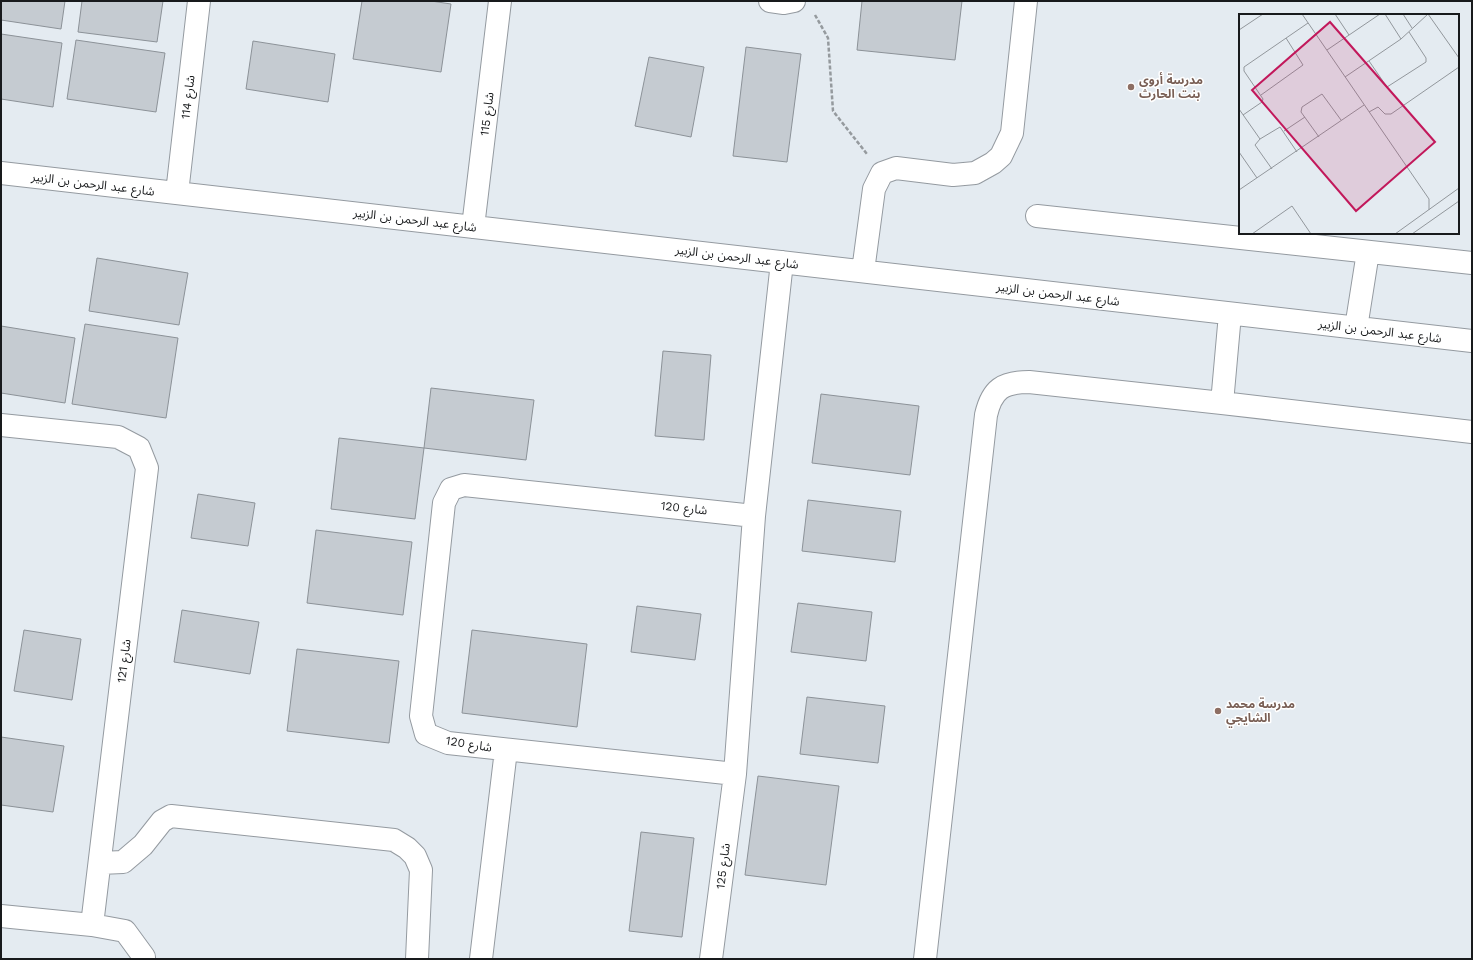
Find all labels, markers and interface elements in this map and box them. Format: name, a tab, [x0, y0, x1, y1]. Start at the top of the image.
inset map	[1239, 14, 1459, 234]
place label: مدرسة أروى بنت الحارث	[1139, 72, 1203, 101]
street label: شارع 114	[178, 74, 200, 120]
marker: مدرسة أروى بنت الحارث	[1126, 82, 1136, 92]
street label: شارع 115	[477, 91, 499, 137]
street label: شارع عبد الرحمن بن الزبير	[29, 169, 155, 200]
street label: شارع عبد الرحمن بن الزبير	[351, 205, 477, 236]
street label: شارع عبد الرحمن بن الزبير	[673, 242, 799, 273]
street label: شارع عبد الرحمن بن الزبير	[994, 279, 1120, 310]
street label: شارع عبد الرحمن بن الزبير	[1316, 316, 1442, 347]
street label: شارع 120	[660, 499, 708, 519]
street label: شارع 121	[114, 638, 136, 684]
place label: مدرسة محمد الشايجي	[1226, 697, 1295, 728]
marker: مدرسة محمد الشايجي	[1213, 706, 1223, 716]
street label: شارع 120	[445, 733, 493, 757]
street label: شارع 125	[713, 842, 735, 890]

